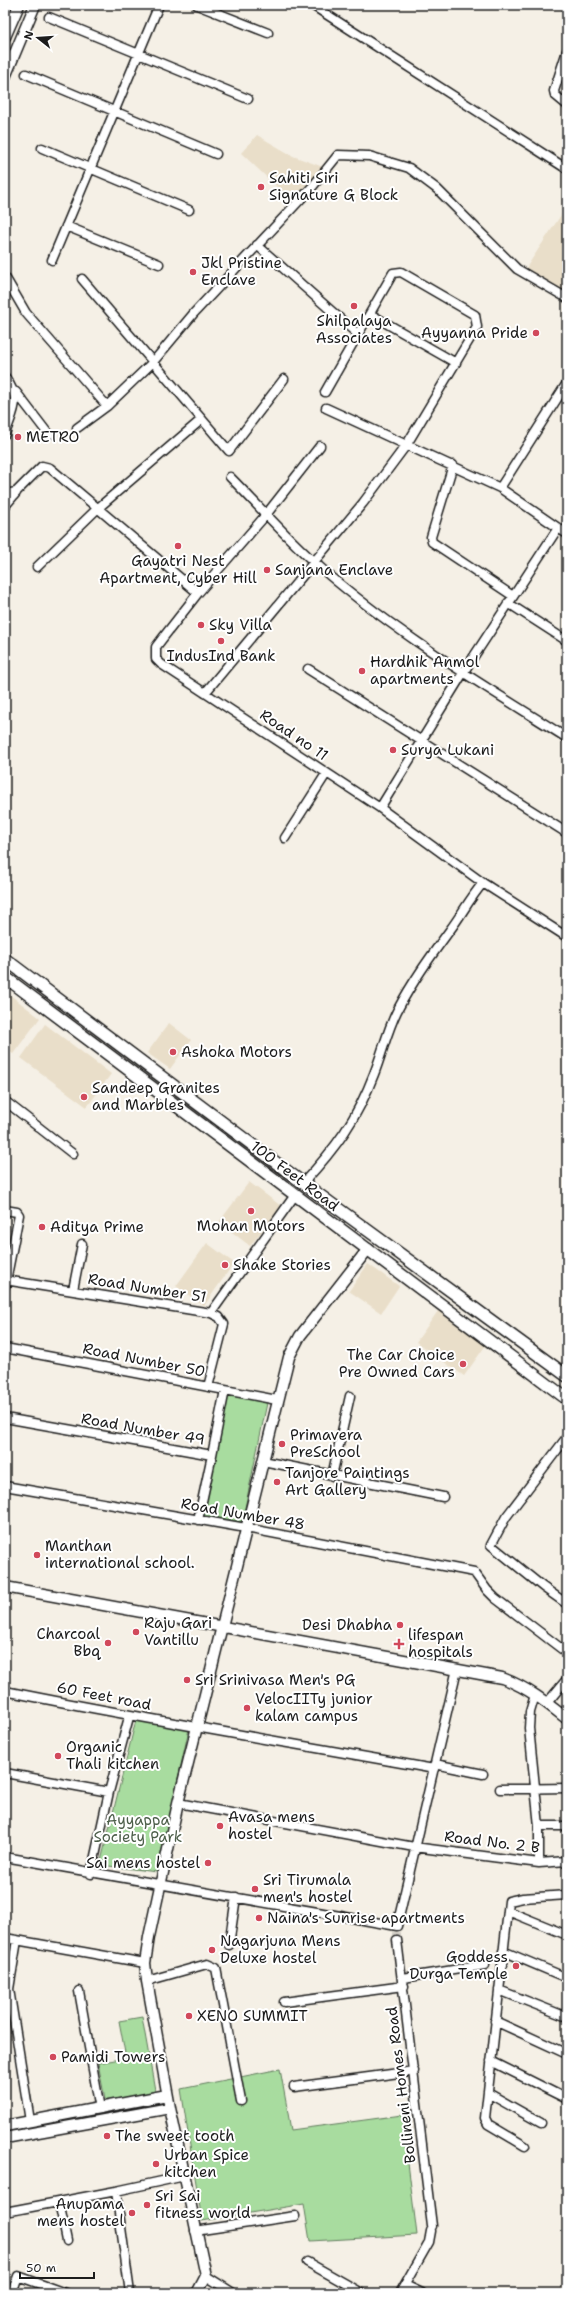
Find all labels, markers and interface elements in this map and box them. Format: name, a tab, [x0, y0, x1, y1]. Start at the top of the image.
north arrow	[18, 18, 58, 58]
text: N	[20, 29, 37, 42]
place label: Sahiti Siri Signature G Block	[269, 168, 398, 205]
marker: Sahiti Siri Signature G Block	[256, 182, 266, 192]
place label: Jkl Pristine Enclave	[201, 253, 282, 290]
marker: Jkl Pristine Enclave	[188, 267, 198, 277]
marker: Shilpalaya Associates	[349, 301, 359, 311]
place label: Shilpalaya Associates	[316, 311, 392, 348]
place label: Ayyanna Pride	[421, 323, 528, 343]
marker: Ayyanna Pride	[531, 328, 541, 338]
place label: METRO	[26, 427, 79, 447]
marker: METRO	[13, 432, 23, 442]
marker: Gayatri Nest Apartment, Cyber Hill	[173, 541, 183, 551]
place label: Gayatri Nest Apartment, Cyber Hill	[99, 551, 257, 588]
place label: Sanjana Enclave	[275, 560, 393, 580]
marker: Sanjana Enclave	[262, 565, 272, 575]
place label: Sky Villa	[209, 615, 273, 635]
marker: Sky Villa	[196, 620, 206, 630]
marker: IndusInd Bank	[216, 636, 226, 646]
place label: IndusInd Bank	[166, 646, 276, 666]
place label: Hardhik Anmol apartments	[370, 652, 480, 689]
marker: Hardhik Anmol apartments	[357, 666, 367, 676]
street label: Road no 11	[256, 705, 332, 765]
place label: Surya Lukani	[401, 740, 494, 760]
marker: Surya Lukani	[388, 745, 398, 755]
place label: Ashoka Motors	[181, 1042, 292, 1062]
marker: Ashoka Motors	[168, 1047, 178, 1057]
place label: Sandeep Granites and Marbles	[92, 1078, 220, 1115]
marker: Sandeep Granites and Marbles	[79, 1092, 89, 1102]
street label: 100 Feet Road	[247, 1136, 344, 1216]
marker: Mohan Motors	[246, 1206, 256, 1216]
place label: Mohan Motors	[197, 1216, 305, 1236]
place label: Aditya Prime	[50, 1217, 144, 1237]
marker: Aditya Prime	[37, 1222, 47, 1232]
place label: Shake Stories	[233, 1255, 331, 1275]
marker: Shake Stories	[220, 1260, 230, 1270]
street label: Road Number 51	[86, 1269, 208, 1307]
street label: Road Number 50	[81, 1338, 207, 1382]
place label: The Car Choice Pre Owned Cars	[339, 1345, 455, 1382]
marker: The Car Choice Pre Owned Cars	[458, 1359, 468, 1369]
street label: Road Number 49	[80, 1408, 206, 1450]
place label: Primavera PreSchool	[290, 1425, 363, 1462]
marker: Primavera PreSchool	[277, 1439, 287, 1449]
place label: Tanjore Paintings Art Gallery	[285, 1463, 410, 1500]
marker: Tanjore Paintings Art Gallery	[272, 1477, 282, 1487]
street label: Road Number 48	[179, 1493, 307, 1535]
place label: Manthan international school.	[45, 1536, 195, 1573]
marker: Manthan international school.	[32, 1550, 42, 1560]
place label: Raju Gari Vantillu	[144, 1613, 212, 1650]
place label: Desi Dhabha	[302, 1615, 393, 1635]
marker: Desi Dhabha	[395, 1620, 405, 1630]
place label: Charcoal Bbq	[36, 1624, 101, 1661]
place label: lifespan hospitals	[408, 1625, 473, 1662]
marker: Raju Gari Vantillu	[131, 1627, 141, 1637]
marker: Charcoal Bbq	[103, 1638, 113, 1648]
marker: lifespan hospitals	[393, 1638, 405, 1650]
place label: Sri Srinivasa Men's PG	[195, 1670, 355, 1690]
marker: Sri Srinivasa Men's PG	[182, 1675, 192, 1685]
street label: 60 Feet road	[55, 1677, 153, 1715]
place label: VelocIITy junior kalam campus	[255, 1689, 373, 1726]
marker: VelocIITy junior kalam campus	[242, 1703, 252, 1713]
place label: Organic Thali kitchen	[66, 1737, 159, 1774]
marker: Organic Thali kitchen	[53, 1751, 63, 1761]
place label: Avasa mens hostel	[228, 1807, 315, 1844]
park label: Ayyappa Society Park	[94, 1810, 182, 1847]
marker: Avasa mens hostel	[215, 1821, 225, 1831]
street label: Road No. 2 B	[443, 1826, 541, 1858]
place label: Sai mens hostel	[86, 1853, 200, 1873]
marker: Sai mens hostel	[203, 1858, 213, 1868]
place label: Sri Tirumala men's hostel	[263, 1870, 353, 1907]
marker: Sri Tirumala men's hostel	[250, 1884, 260, 1894]
place label: Naina's Sunrise apartments	[267, 1908, 465, 1928]
marker: Naina's Sunrise apartments	[254, 1913, 264, 1923]
place label: Nagarjuna Mens Deluxe hostel	[220, 1931, 341, 1968]
marker: Nagarjuna Mens Deluxe hostel	[207, 1945, 217, 1955]
place label: Goddess Durga Temple	[410, 1947, 508, 1984]
marker: Goddess Durga Temple	[511, 1961, 521, 1971]
street label: Bollineni Homes Road	[381, 2005, 421, 2165]
place label: XENO SUMMIT	[197, 2006, 308, 2026]
marker: XENO SUMMIT	[184, 2011, 194, 2021]
place label: Pamidi Towers	[61, 2047, 165, 2067]
marker: Pamidi Towers	[48, 2052, 58, 2062]
place label: The sweet tooth	[115, 2126, 235, 2146]
marker: The sweet tooth	[102, 2131, 112, 2141]
place label: Urban Spice kitchen	[164, 2145, 249, 2182]
marker: Urban Spice kitchen	[151, 2159, 161, 2169]
place label: Sri Sai fitness world	[155, 2186, 251, 2223]
place label: Anupama mens hostel	[37, 2194, 125, 2231]
marker: Sri Sai fitness world	[142, 2200, 152, 2210]
marker: Anupama mens hostel	[127, 2208, 137, 2218]
scale bar	[20, 2254, 94, 2280]
text: 50 m	[26, 2260, 56, 2276]

